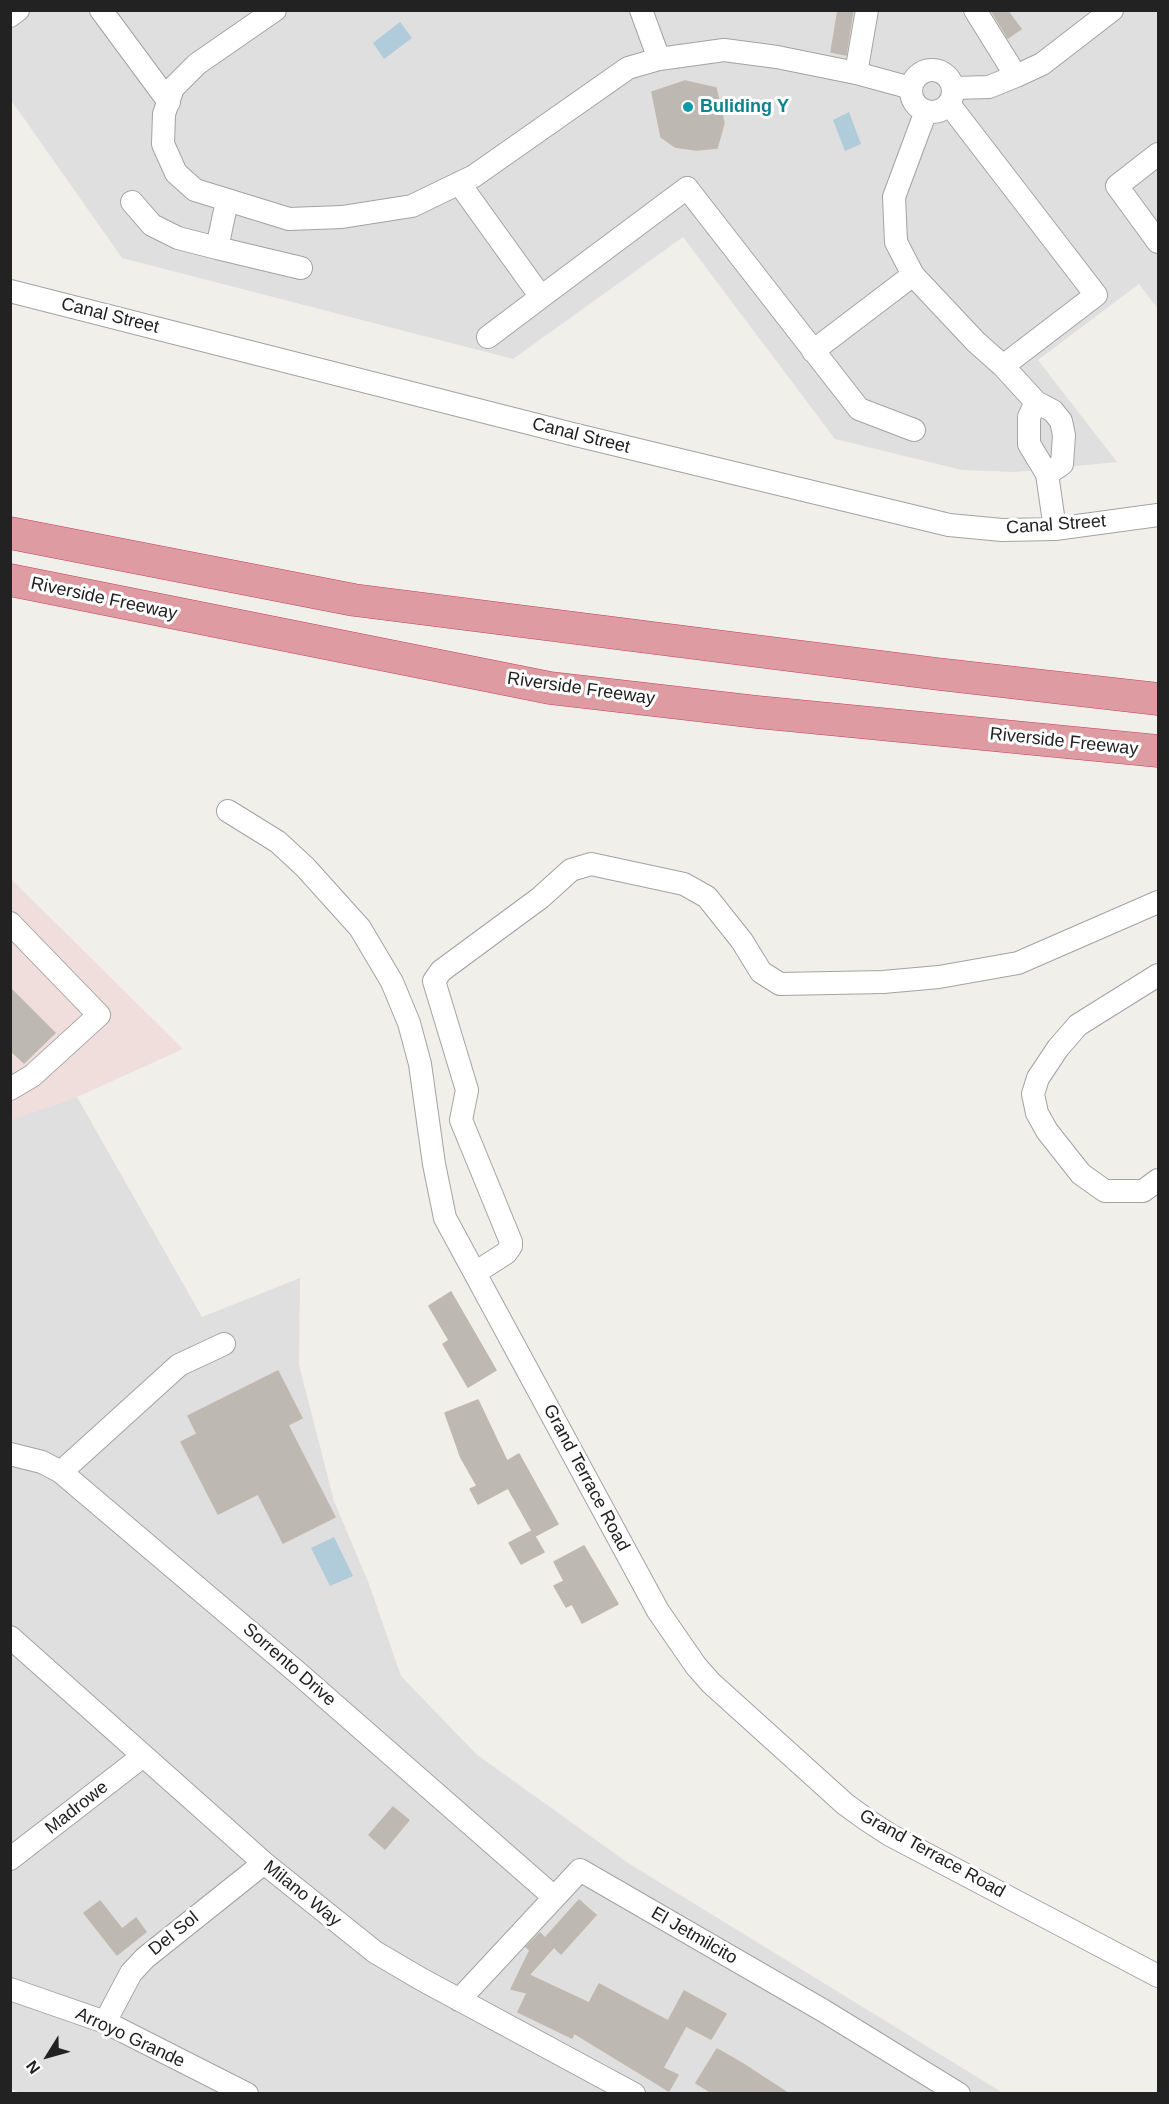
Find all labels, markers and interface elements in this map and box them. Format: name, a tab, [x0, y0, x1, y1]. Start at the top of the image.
place label: Buliding Y	[700, 96, 789, 118]
marker: Buliding Y	[681, 100, 695, 114]
street label: Canal Street	[59, 293, 161, 339]
street label: Canal Street	[530, 413, 632, 459]
street label: Canal Street	[1005, 511, 1107, 539]
street label: Riverside Freeway	[29, 573, 179, 625]
street label: Riverside Freeway	[506, 668, 656, 710]
street label: Riverside Freeway	[989, 723, 1139, 761]
street label: Grand Terrace Road	[538, 1401, 634, 1555]
street label: Sorrento Drive	[238, 1619, 340, 1711]
street label: Madrowe	[41, 1777, 113, 1839]
street label: Grand Terrace Road	[855, 1805, 1009, 1903]
street label: Milano Way	[259, 1856, 345, 1932]
street label: El Jetmilcito	[647, 1903, 741, 1969]
street label: Del Sol	[145, 1907, 203, 1961]
street label: Arroyo Grande	[72, 2003, 188, 2073]
north arrow	[18, 2026, 78, 2086]
text: N	[23, 2057, 43, 2077]

